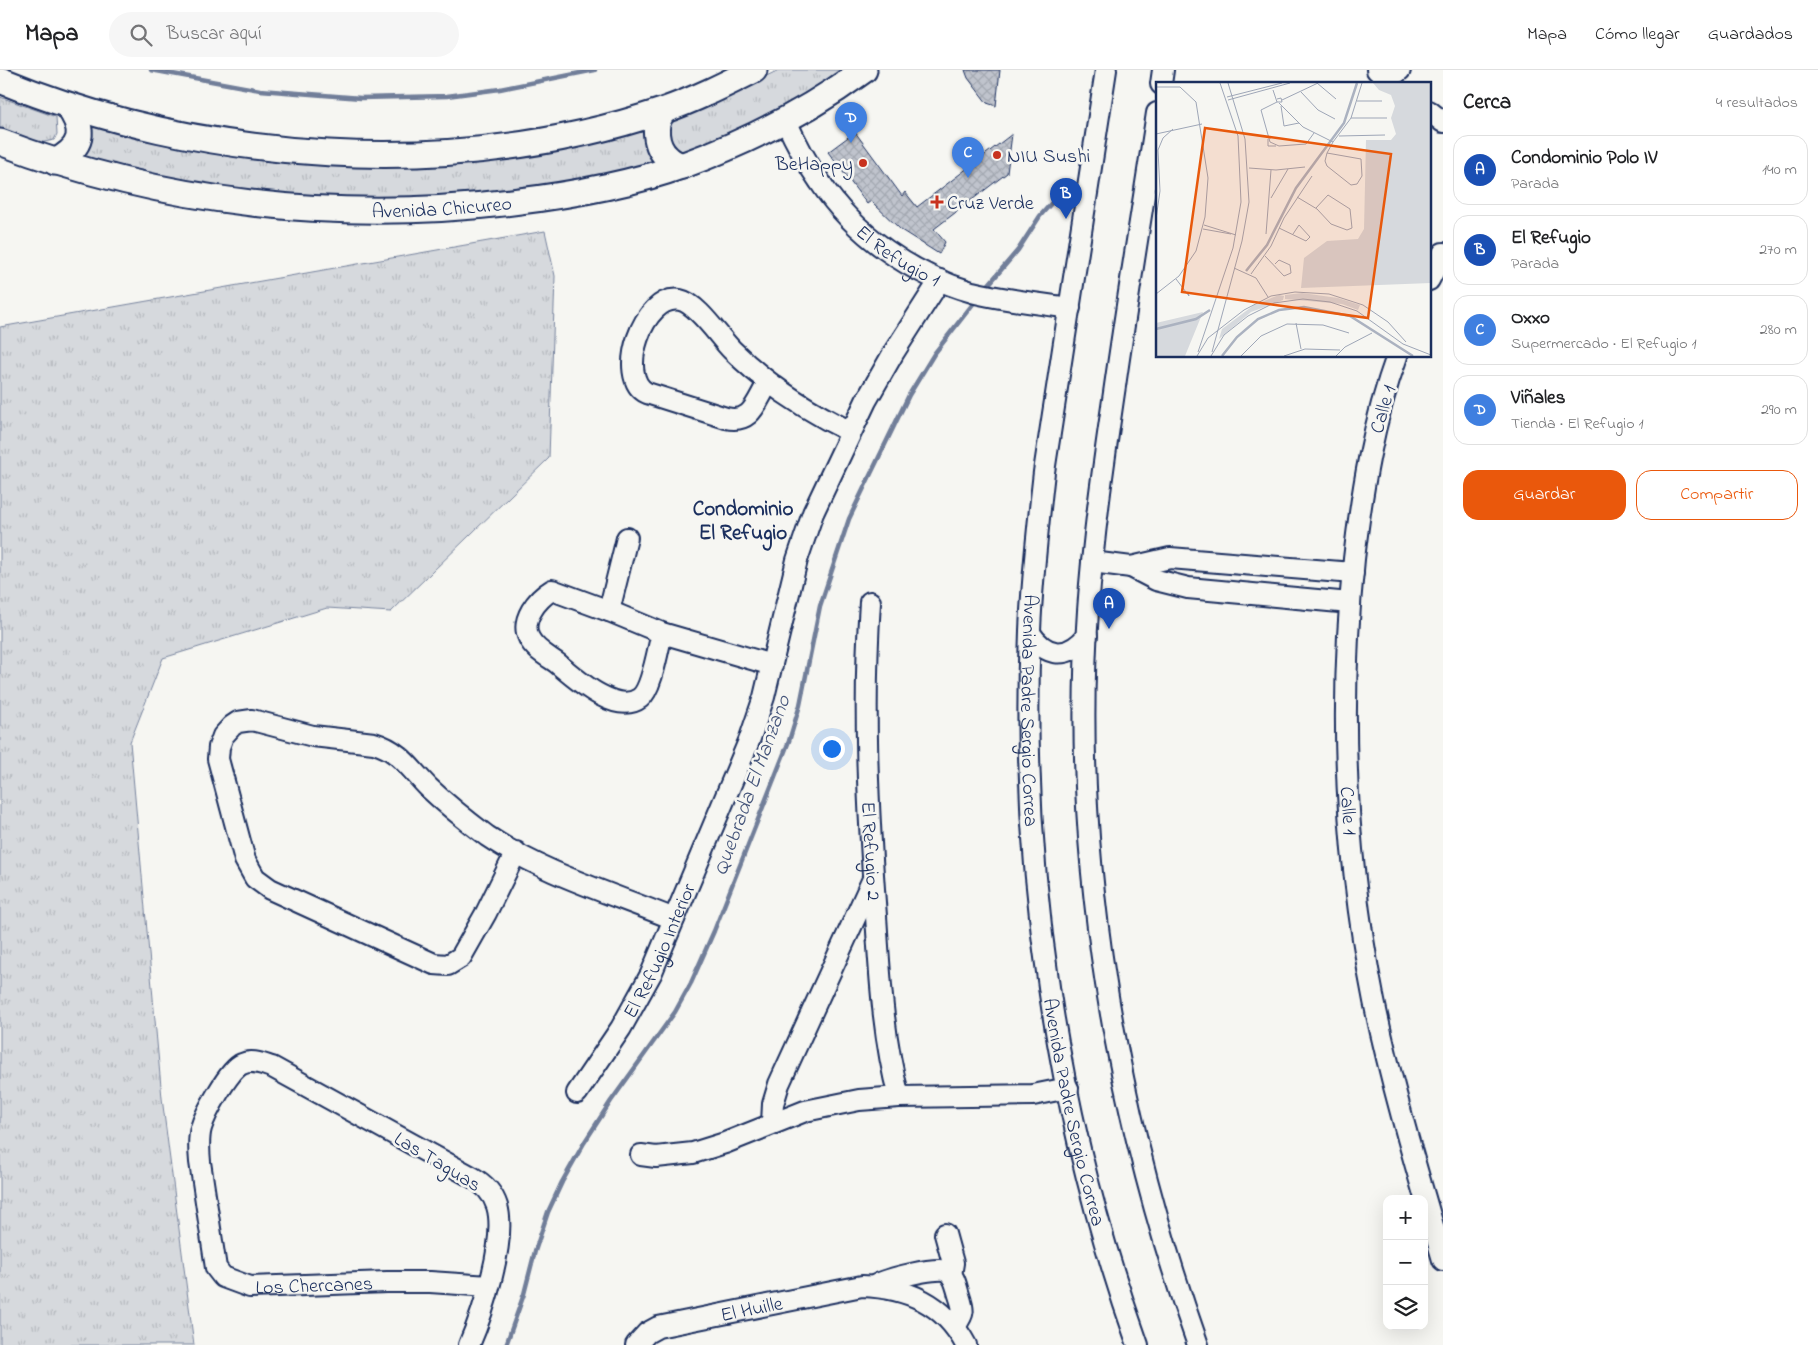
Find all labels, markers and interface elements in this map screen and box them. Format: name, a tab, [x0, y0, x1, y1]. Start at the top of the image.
search box	[109, 12, 459, 57]
text: Mapa	[25, 17, 79, 52]
icon: search	[127, 21, 155, 49]
text: Buscar aquí	[167, 21, 262, 48]
text: Mapa	[1527, 22, 1567, 48]
text: Cómo llegar	[1595, 22, 1680, 48]
text: Guardados	[1708, 22, 1793, 48]
inset map	[1156, 82, 1430, 358]
text: Cerca	[1463, 88, 1511, 118]
text: 4 resultados	[1716, 91, 1798, 115]
pin: D	[835, 102, 867, 143]
pin: C	[952, 137, 984, 178]
place label: NIU Sushi	[1007, 143, 1090, 172]
text: Condominio Polo IV	[1511, 145, 1657, 172]
marker: NIU Sushi	[991, 149, 1003, 161]
place label: BeHappy	[774, 151, 853, 180]
marker: BeHappy	[857, 157, 869, 169]
text: A	[1475, 158, 1485, 182]
text: 140 m	[1762, 158, 1797, 182]
text: Parada	[1511, 172, 1559, 196]
pin: B	[1050, 178, 1082, 219]
street label: Avenida Chicureo	[372, 190, 513, 227]
place label: Cruz Verde	[947, 190, 1034, 219]
marker: Cruz Verde	[931, 196, 943, 208]
street label: El Refugio 1	[848, 219, 944, 296]
text: El Refugio	[1511, 225, 1591, 252]
text: B	[1475, 238, 1485, 262]
text: 270 m	[1759, 238, 1797, 262]
text: Parada	[1511, 252, 1559, 276]
text: Oxxo	[1511, 305, 1550, 332]
text: C	[1476, 318, 1484, 342]
text: 280 m	[1760, 318, 1797, 342]
text: Supermercado · El Refugio 1	[1511, 332, 1697, 356]
street label: Calle 1	[1364, 382, 1405, 437]
text: Viñales	[1511, 385, 1565, 412]
text: D	[1474, 398, 1486, 422]
text: 290 m	[1761, 398, 1797, 422]
text: Tienda · El Refugio 1	[1511, 412, 1644, 436]
button: Guardar	[1463, 470, 1626, 520]
button: Compartir	[1636, 470, 1798, 520]
district label: Condominio El Refugio	[693, 495, 793, 551]
pin: A	[1093, 588, 1125, 629]
street label: Avenida Padre Sergio Correa	[1011, 593, 1044, 828]
water label: Quebrada El Manzano	[706, 690, 800, 880]
your location	[819, 736, 845, 762]
street label: Calle 1	[1331, 786, 1363, 836]
street label: El Refugio 2	[852, 801, 887, 902]
street label: El Refugio Interior	[617, 879, 705, 1024]
street label: Avenida Padre Sergio Correa	[1034, 996, 1111, 1230]
street label: Las Taguas	[387, 1126, 486, 1201]
map controls	[1383, 1195, 1428, 1330]
button: +	[1383, 1195, 1428, 1240]
button: −	[1383, 1240, 1428, 1285]
street label: Los Chercanes	[255, 1271, 374, 1304]
button: layers	[1383, 1285, 1428, 1330]
street label: El Huille	[718, 1290, 786, 1331]

